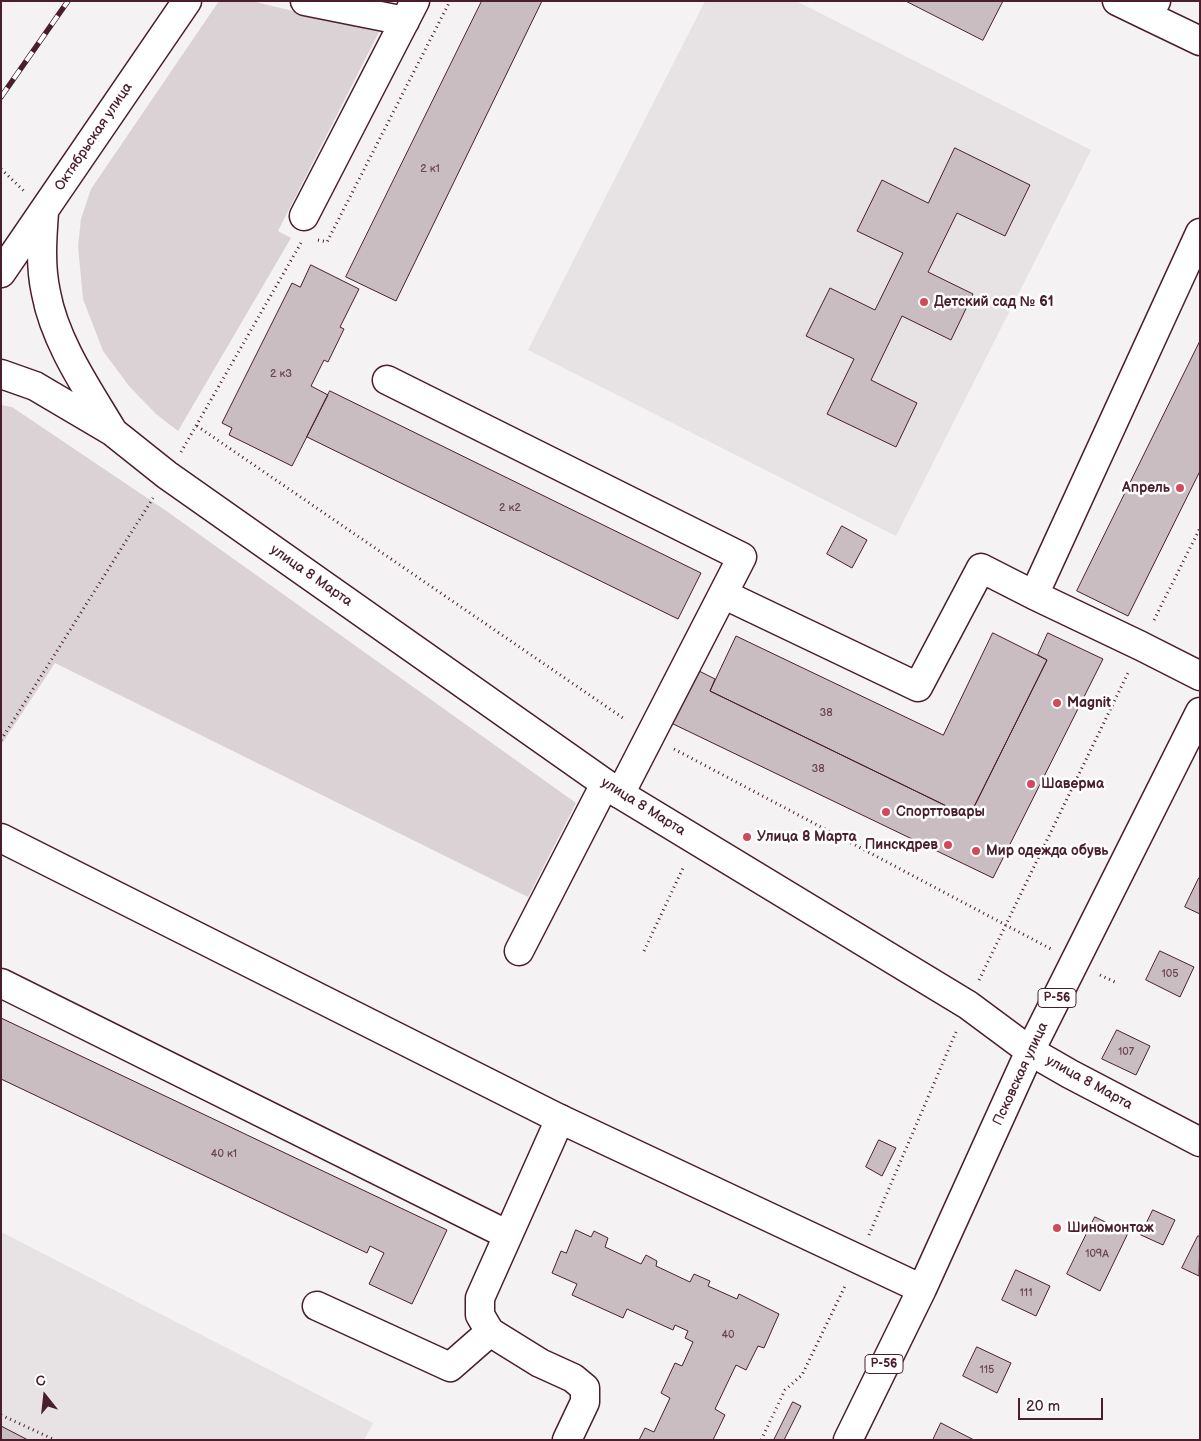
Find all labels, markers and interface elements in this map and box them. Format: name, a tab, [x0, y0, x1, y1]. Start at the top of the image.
street label: Октябрьская улица	[52, 80, 136, 194]
house number: 2 к1	[420, 162, 440, 176]
place label: Детский сад № 61	[934, 294, 1054, 310]
marker: Детский сад № 61	[918, 296, 930, 308]
house number: 2 к3	[270, 367, 292, 381]
place label: Апрель	[1122, 480, 1170, 496]
marker: Апрель	[1174, 482, 1186, 494]
house number: 2 к2	[499, 501, 521, 515]
street label: улица 8 Марта	[267, 541, 355, 611]
place label: Magnit	[1067, 695, 1111, 711]
marker: Magnit	[1051, 697, 1063, 709]
house number: 38	[819, 706, 833, 720]
house number: 38	[811, 762, 825, 776]
street label: улица 8 Марта	[598, 774, 688, 840]
place label: Шаверма	[1041, 776, 1104, 792]
marker: Шаверма	[1025, 778, 1037, 790]
place label: Спорттовары	[896, 804, 985, 820]
marker: Спорттовары	[880, 806, 892, 818]
place label: Улица 8 Марта	[757, 829, 857, 845]
marker: Улица 8 Марта	[741, 831, 753, 843]
place label: Пинскдрев	[865, 837, 938, 853]
marker: Пинскдрев	[942, 839, 954, 851]
place label: Мир одежда обувь	[986, 843, 1108, 859]
marker: Мир одежда обувь	[970, 845, 982, 857]
house number: 105	[1161, 967, 1179, 981]
road number: Р-56	[1038, 988, 1076, 1008]
street label: Псковская улица	[990, 1020, 1052, 1128]
house number: 107	[1118, 1045, 1134, 1059]
street label: улица 8 Марта	[1043, 1052, 1135, 1114]
house number: 40 к1	[211, 1147, 237, 1161]
place label: Шиномонтаж	[1067, 1220, 1154, 1236]
marker: Шиномонтаж	[1051, 1222, 1063, 1234]
house number: 109А	[1085, 1247, 1109, 1261]
house number: 111	[1020, 1286, 1032, 1300]
house number: 40	[721, 1328, 735, 1342]
road number: Р-56	[865, 1355, 903, 1374]
house number: 115	[980, 1363, 994, 1377]
north arrow	[20, 1371, 70, 1421]
text: С	[34, 1372, 48, 1391]
scale bar	[1021, 1388, 1106, 1420]
text: 20 m	[1026, 1397, 1060, 1416]

